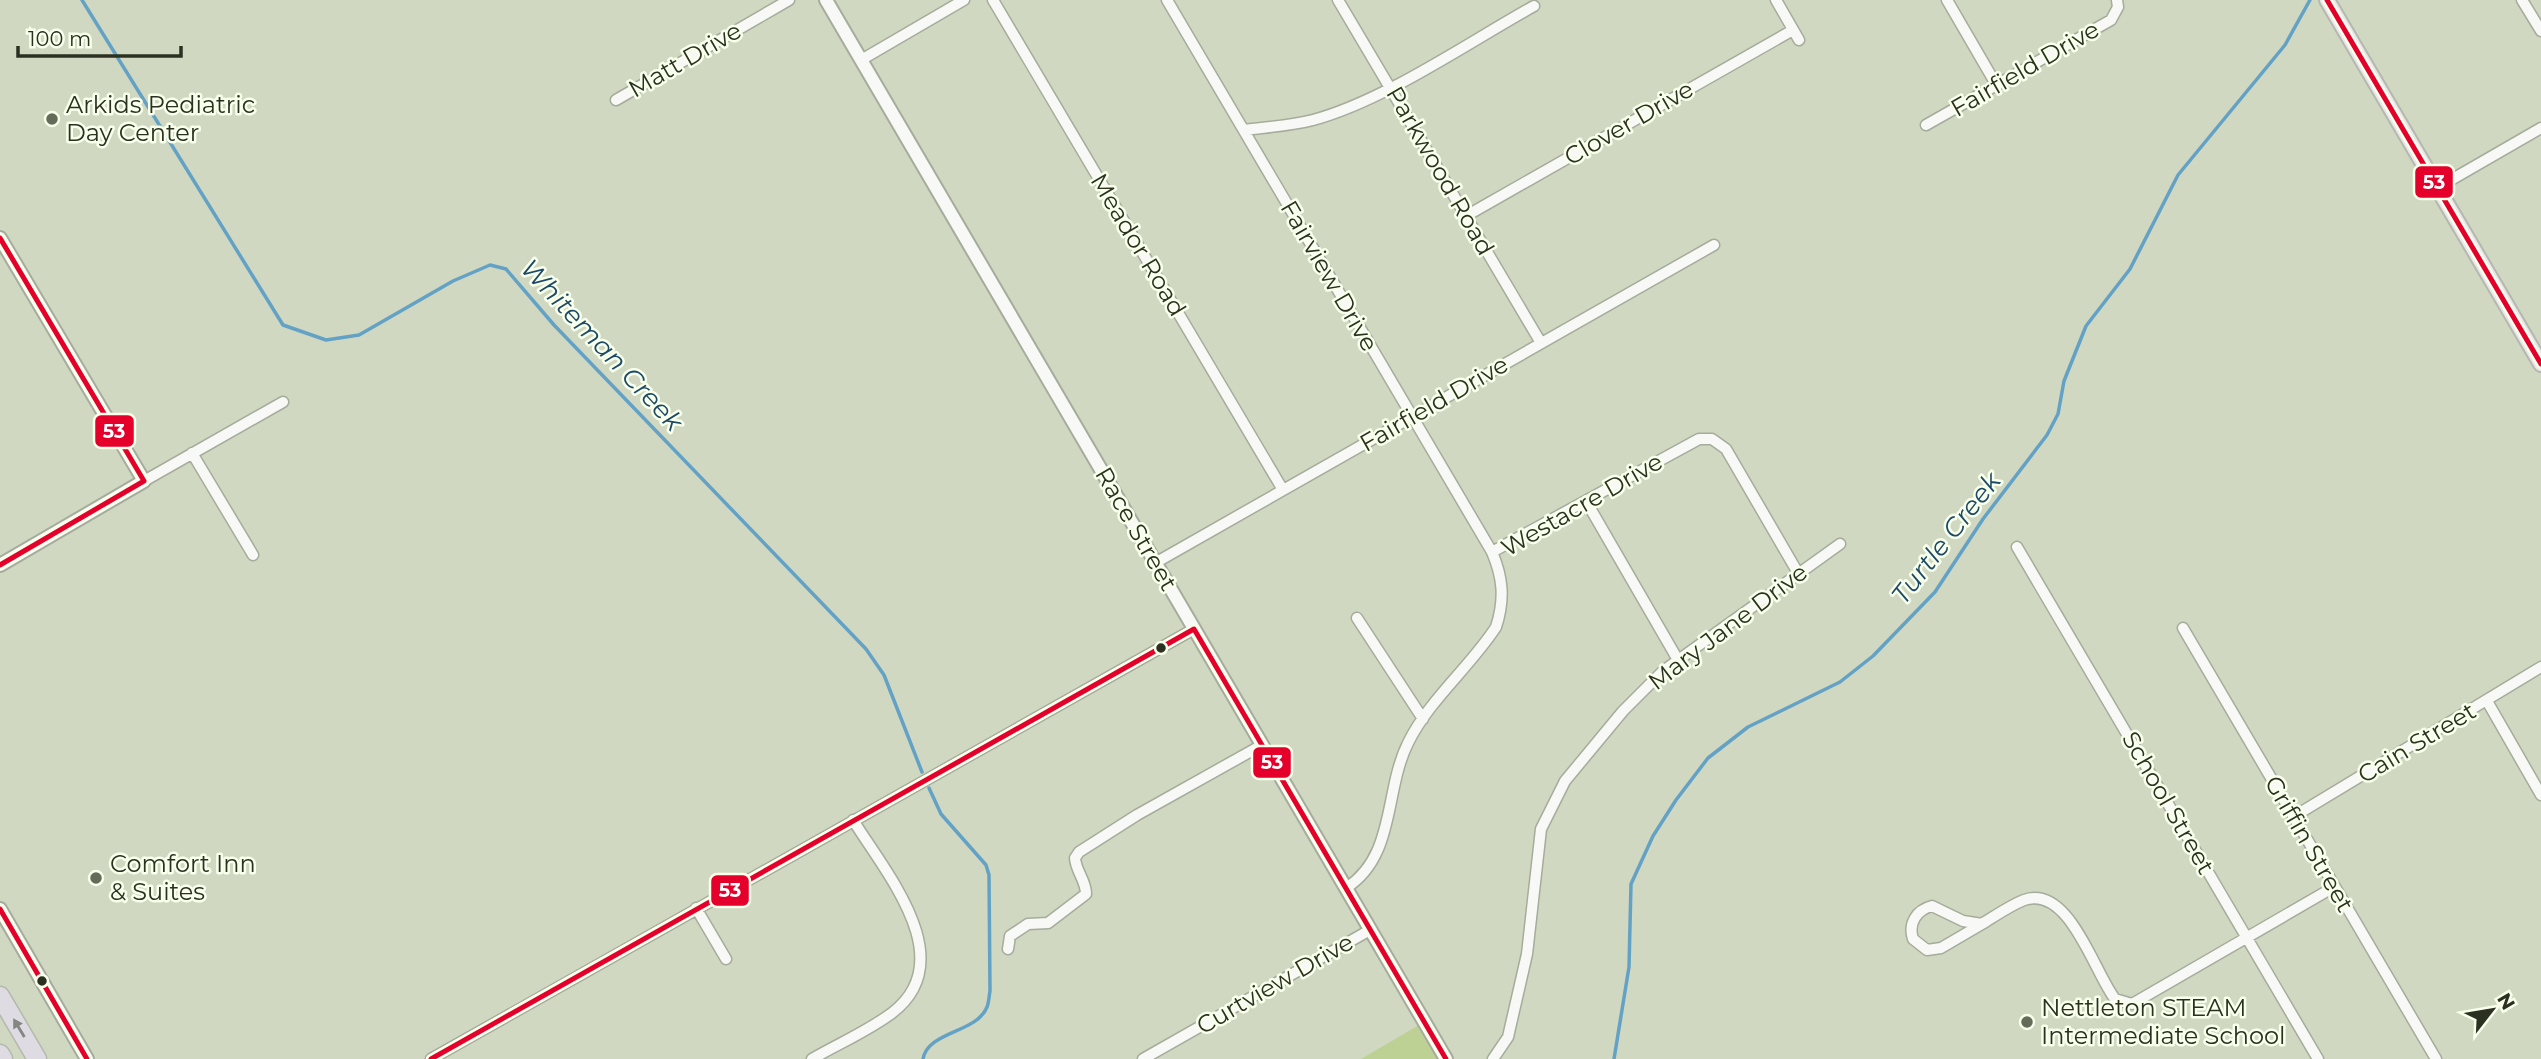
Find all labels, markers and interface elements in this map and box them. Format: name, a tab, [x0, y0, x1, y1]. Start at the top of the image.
scale bar	[18, 14, 180, 58]
street label: Fairfield Drive	[1945, 14, 2104, 123]
street label: Matt Drive	[623, 16, 746, 103]
text: 100 m	[28, 26, 91, 51]
street label: Clover Drive	[1559, 74, 1698, 171]
street label: Parkwood Road	[1380, 81, 1501, 260]
place label: Arkids Pediatric Day Center	[66, 90, 255, 147]
marker: Arkids Pediatric Day Center	[44, 111, 60, 127]
line badge: 53	[2414, 165, 2454, 199]
street label: Meador Road	[1084, 168, 1192, 321]
text: 53	[2423, 171, 2445, 194]
street label: Fairview Drive	[1275, 195, 1384, 356]
water label: Whiteman Creek	[514, 252, 691, 439]
street label: Fairfield Drive	[1354, 349, 1513, 458]
line badge: 53	[94, 414, 135, 448]
text: 53	[103, 420, 125, 443]
street label: Westacre Drive	[1496, 447, 1668, 562]
street label: Race Street	[1089, 462, 1184, 596]
water label: Turtle Creek	[1885, 464, 2008, 610]
street label: Mary Jane Drive	[1642, 557, 1813, 696]
unlabelled marker	[1154, 641, 1168, 655]
street label: Cain Street	[2352, 696, 2481, 789]
street label: School Street	[2116, 726, 2221, 879]
line badge: 53	[1252, 746, 1292, 779]
text: 53	[1261, 751, 1283, 774]
street label: Griffin Street	[2259, 771, 2360, 917]
place label: Comfort Inn & Suites	[110, 849, 256, 906]
marker: Comfort Inn & Suites	[88, 870, 104, 886]
line badge: 53	[710, 874, 750, 907]
text: 53	[719, 879, 741, 902]
street label: Curtview Drive	[1191, 927, 1358, 1040]
unlabelled marker	[35, 974, 49, 988]
north arrow	[2457, 975, 2527, 1045]
text: N	[2492, 989, 2520, 1014]
place label: Nettleton STEAM Intermediate School	[2041, 993, 2285, 1050]
marker: Nettleton STEAM Intermediate School	[2019, 1014, 2035, 1030]
one-way arrow	[12, 1018, 25, 1037]

